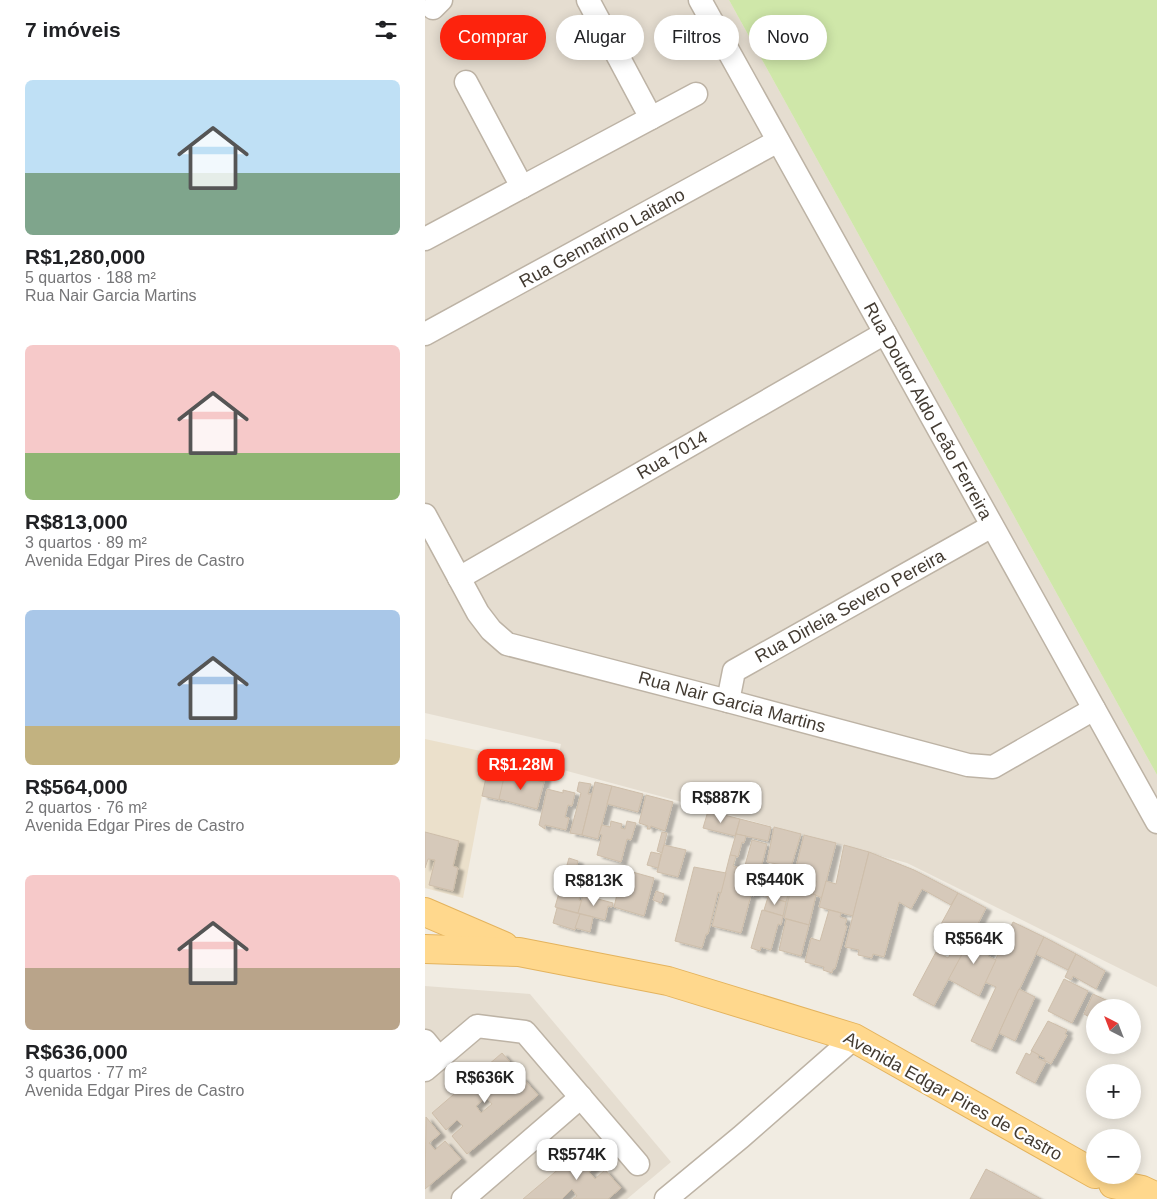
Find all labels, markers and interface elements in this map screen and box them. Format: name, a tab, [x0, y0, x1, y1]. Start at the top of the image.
chip: Comprar	[440, 15, 546, 60]
chip: Alugar	[556, 15, 644, 60]
chip: Filtros	[654, 15, 739, 60]
chip: Novo	[749, 15, 827, 60]
icon: filters	[372, 16, 400, 44]
text: 7 imóveis	[25, 18, 121, 41]
icon: home	[168, 113, 258, 203]
street label: Rua Gennarino Laitano	[516, 184, 688, 292]
text: R$1,280,000	[25, 245, 145, 268]
text: 5 quartos · 188 m²	[25, 269, 156, 286]
text: Rua Nair Garcia Martins	[25, 287, 197, 304]
street label: Rua Doutor Aldo Leão Ferreira	[860, 299, 997, 524]
icon: home	[168, 378, 258, 468]
street label: Rua 7014	[633, 427, 711, 483]
text: R$813,000	[25, 510, 128, 533]
text: 3 quartos · 89 m²	[25, 534, 147, 551]
street label: Rua Dirleia Severo Pereira	[752, 545, 949, 667]
text: Avenida Edgar Pires de Castro	[25, 552, 244, 569]
icon: home	[168, 643, 258, 733]
street label: Rua Nair Garcia Martins	[636, 667, 828, 737]
pin: R$1.28M	[475, 748, 567, 791]
text: R$1.28M	[489, 756, 553, 773]
text: R$564,000	[25, 775, 128, 798]
pin: R$887K	[680, 782, 762, 824]
text: R$887K	[692, 789, 750, 806]
text: 2 quartos · 76 m²	[25, 799, 147, 816]
text: Avenida Edgar Pires de Castro	[25, 817, 244, 834]
pin: R$813K	[553, 864, 635, 907]
pin: R$440K	[734, 864, 816, 906]
text: R$440K	[746, 871, 804, 888]
text: R$813K	[565, 872, 623, 889]
icon: home	[168, 908, 258, 998]
pin: R$564K	[933, 922, 1015, 965]
text: R$564K	[945, 930, 1003, 947]
north arrow	[1086, 999, 1141, 1054]
map controls	[1086, 999, 1141, 1184]
street label: Avenida Edgar Pires de Castro	[840, 1027, 1066, 1165]
text: R$636,000	[25, 1040, 128, 1063]
pin: R$636K	[444, 1062, 526, 1104]
text: 3 quartos · 77 m²	[25, 1064, 147, 1081]
button: +	[1086, 1064, 1141, 1119]
text: R$636K	[456, 1069, 514, 1086]
text: Avenida Edgar Pires de Castro	[25, 1082, 244, 1099]
button: −	[1086, 1129, 1141, 1184]
pin: R$574K	[536, 1138, 618, 1181]
text: R$574K	[548, 1146, 606, 1163]

